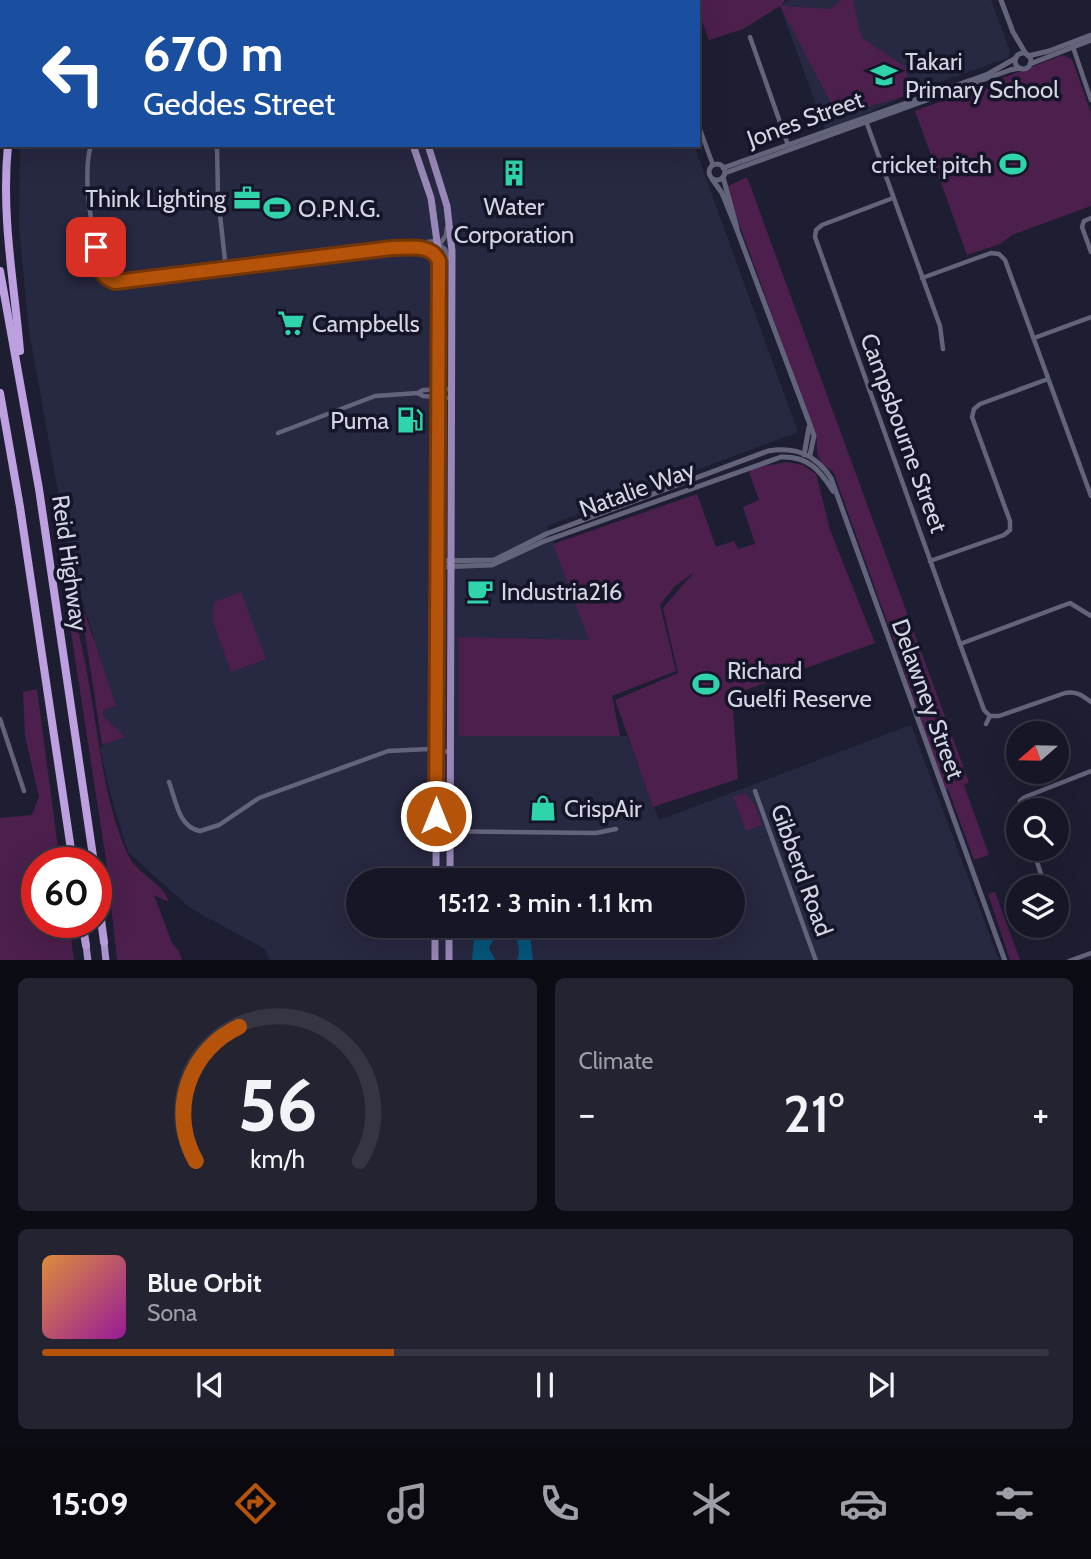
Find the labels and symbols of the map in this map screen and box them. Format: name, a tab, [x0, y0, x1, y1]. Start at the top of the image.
place label: Takari Primary School	[905, 47, 1059, 104]
school or university icon: Takari Primary School	[869, 60, 899, 90]
street label: Jones Street	[742, 85, 867, 154]
sports icon: cricket pitch	[998, 149, 1028, 179]
place label: cricket pitch	[871, 150, 992, 179]
building icon: Water Corporation	[499, 158, 529, 188]
office icon: Think Lighting	[232, 183, 262, 213]
place label: Think Lighting	[85, 184, 227, 213]
place label: Water Corporation	[454, 192, 574, 249]
sports icon: O.P.N.G.	[262, 193, 292, 223]
place label: O.P.N.G.	[298, 194, 381, 223]
pin	[66, 217, 126, 277]
supermarket icon: Campbells	[276, 308, 306, 338]
place label: Campbells	[312, 309, 420, 338]
street label: Campsbourne Street	[854, 329, 954, 537]
fuel station icon: Puma	[395, 405, 425, 435]
place label: Puma	[330, 406, 389, 435]
street label: Natalie Way	[575, 455, 699, 523]
street label: Reid Highway	[46, 493, 94, 633]
cafe icon: Industria216	[465, 576, 495, 606]
place label: Industria216	[501, 577, 622, 606]
street label: Delawney Street	[886, 615, 970, 783]
place label: Richard Guelfi Reserve	[727, 656, 872, 713]
sports icon: Richard Guelfi Reserve	[691, 669, 721, 699]
north arrow	[1006, 721, 1069, 784]
position arrow	[399, 779, 473, 853]
shop icon: CrispAir	[528, 793, 558, 823]
place label: CrispAir	[564, 794, 642, 823]
street label: Gibberd Road	[765, 800, 839, 940]
speed limit sign: 60	[21, 847, 112, 938]

